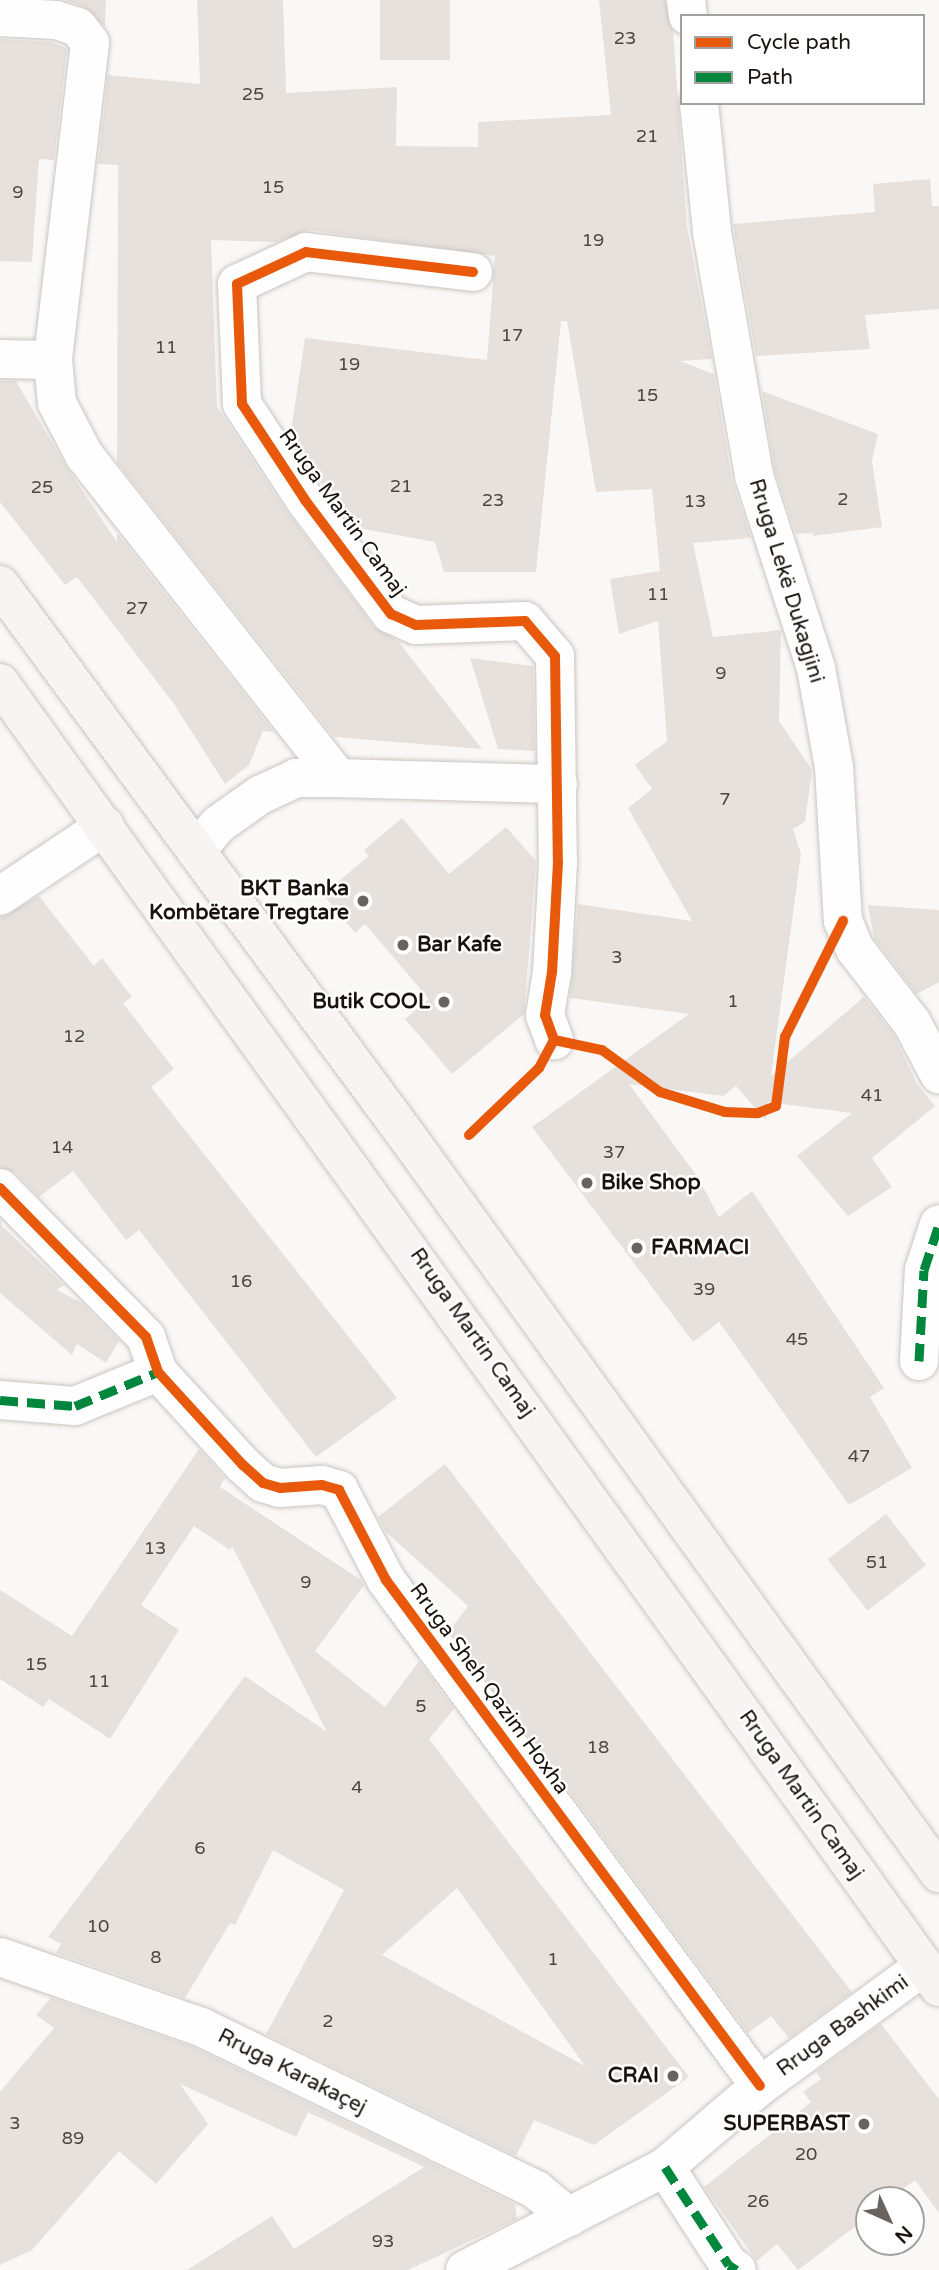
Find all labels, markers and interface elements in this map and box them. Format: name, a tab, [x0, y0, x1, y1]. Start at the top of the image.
legend	[680, 14, 925, 105]
house number: 23	[614, 27, 636, 49]
text: Cycle path	[747, 30, 851, 55]
text: Path	[747, 65, 793, 90]
house number: 25	[242, 83, 264, 105]
house number: 21	[636, 125, 658, 147]
house number: 15	[262, 176, 284, 198]
house number: 9	[12, 181, 24, 203]
house number: 19	[582, 229, 604, 251]
house number: 17	[501, 324, 523, 346]
house number: 11	[155, 336, 177, 358]
house number: 19	[338, 353, 360, 375]
house number: 15	[636, 384, 658, 406]
street label: Rruga Martin Camaj	[273, 424, 411, 602]
house number: 21	[390, 475, 412, 497]
house number: 25	[31, 476, 53, 498]
street label: Rruga Lekë Dukagjini	[743, 476, 829, 686]
house number: 2	[837, 488, 849, 510]
house number: 23	[482, 489, 504, 511]
house number: 13	[684, 490, 706, 512]
house number: 11	[647, 583, 669, 605]
house number: 27	[126, 597, 148, 619]
house number: 9	[715, 662, 727, 684]
house number: 7	[719, 788, 731, 810]
place label: BKT Banka Kombëtare Tregtare	[149, 876, 349, 926]
marker: BKT Banka Kombëtare Tregtare	[355, 893, 371, 909]
place label: Bar Kafe	[417, 932, 502, 958]
marker: Bar Kafe	[395, 937, 411, 953]
house number: 3	[611, 946, 623, 968]
place label: Butik COOL	[312, 989, 430, 1015]
house number: 1	[727, 990, 739, 1012]
marker: Butik COOL	[436, 994, 452, 1010]
house number: 12	[63, 1025, 85, 1047]
house number: 41	[861, 1084, 883, 1106]
house number: 14	[51, 1136, 73, 1158]
house number: 37	[603, 1141, 625, 1163]
place label: Bike Shop	[601, 1170, 701, 1196]
marker: Bike Shop	[579, 1175, 595, 1191]
place label: FARMACI	[651, 1235, 750, 1261]
marker: FARMACI	[629, 1240, 645, 1256]
street label: Rruga Martin Camaj	[404, 1244, 540, 1422]
house number: 16	[230, 1270, 252, 1292]
house number: 39	[693, 1278, 715, 1300]
house number: 45	[786, 1328, 808, 1350]
house number: 47	[848, 1445, 870, 1467]
house number: 13	[144, 1537, 166, 1559]
house number: 51	[866, 1551, 888, 1573]
house number: 9	[300, 1571, 312, 1593]
street label: Rruga Sheh Qazim Hoxha	[404, 1578, 574, 1800]
house number: 15	[25, 1653, 47, 1675]
house number: 11	[88, 1670, 110, 1692]
house number: 5	[415, 1695, 427, 1717]
street label: Rruga Martin Camaj	[733, 1706, 869, 1884]
house number: 18	[587, 1736, 609, 1758]
house number: 4	[351, 1776, 363, 1798]
house number: 6	[194, 1837, 206, 1859]
house number: 10	[87, 1915, 109, 1937]
house number: 8	[150, 1946, 162, 1968]
house number: 1	[547, 1948, 559, 1970]
street label: Rruga Bashkimi	[772, 1970, 914, 2082]
house number: 2	[322, 2010, 334, 2032]
street label: Rruga Karakaçej	[213, 2024, 371, 2120]
place label: CRAI	[608, 2063, 659, 2089]
marker: CRAI	[665, 2068, 681, 2084]
place label: SUPERBAST	[724, 2111, 850, 2137]
house number: 3	[9, 2112, 21, 2134]
marker: SUPERBAST	[856, 2116, 872, 2132]
house number: 89	[62, 2127, 84, 2149]
house number: 20	[795, 2143, 817, 2165]
north arrow	[855, 2186, 925, 2256]
house number: 26	[747, 2190, 769, 2212]
text: N	[890, 2221, 917, 2248]
house number: 93	[372, 2230, 394, 2252]

